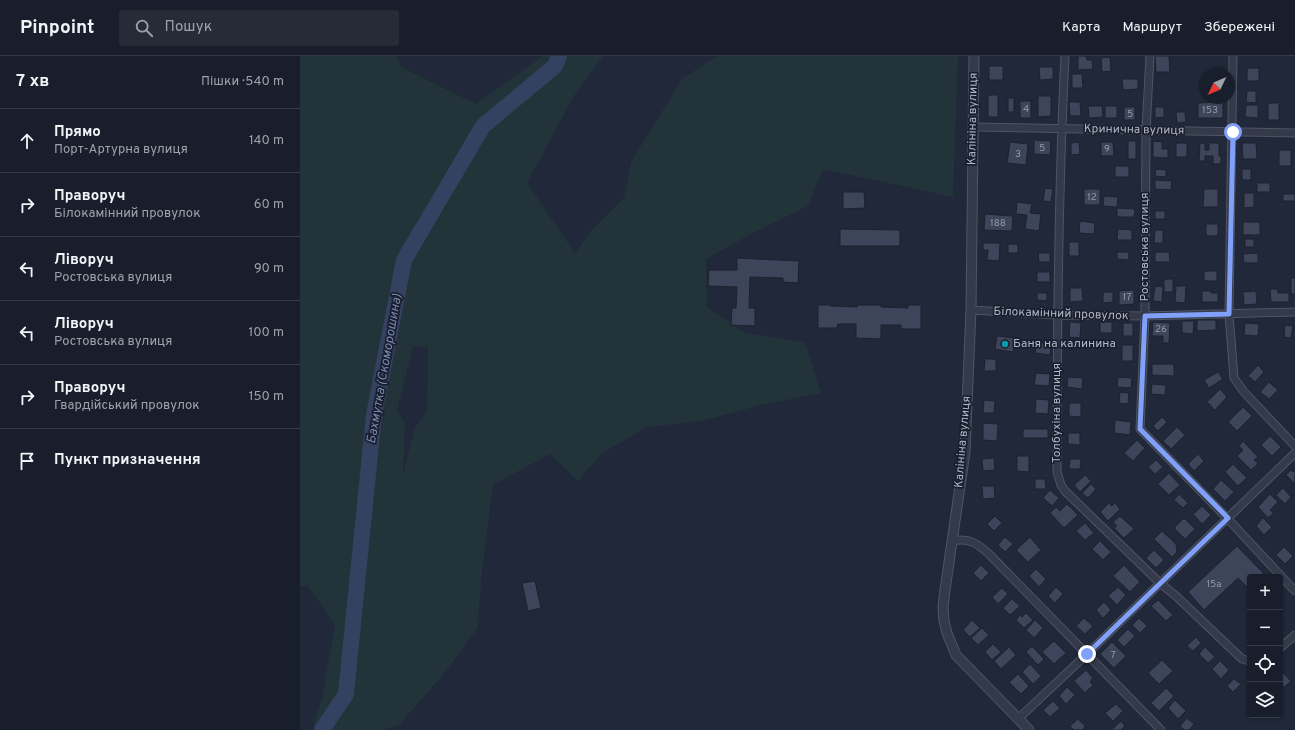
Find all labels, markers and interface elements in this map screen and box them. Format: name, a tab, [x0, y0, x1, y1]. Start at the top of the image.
search box	[119, 10, 399, 46]
text: Pinpoint	[20, 16, 95, 40]
icon: search	[133, 17, 155, 39]
text: Пошук	[165, 18, 212, 37]
text: Карта	[1062, 19, 1100, 36]
text: Маршрут	[1122, 19, 1182, 36]
text: Збережені	[1204, 19, 1275, 36]
north arrow	[1199, 68, 1235, 104]
text: 7 хв	[16, 71, 49, 93]
street label: Калініна вулиця	[964, 73, 982, 165]
text: Пішки · 540 m	[201, 74, 284, 90]
house number: 4	[1023, 103, 1029, 116]
house number: 153	[1202, 104, 1218, 117]
house number: 5	[1127, 108, 1133, 121]
street label: Кринична вулиця	[1084, 121, 1184, 139]
text: Прямо	[54, 123, 101, 142]
route start	[1224, 123, 1242, 141]
icon: ahead	[16, 130, 38, 152]
text: 140 m	[249, 133, 284, 149]
text: Порт-Артурна вулиця	[54, 142, 188, 158]
house number: 5	[1039, 142, 1045, 155]
house number: 9	[1104, 143, 1110, 156]
house number: 3	[1015, 148, 1021, 161]
text: Праворуч	[54, 187, 125, 206]
house number: 12	[1087, 191, 1097, 204]
street label: Ростовська вулиця	[1137, 192, 1153, 302]
icon: right	[16, 194, 38, 216]
text: 60 m	[254, 197, 284, 213]
text: Білокамінний провулок	[54, 206, 201, 222]
house number: 188	[990, 217, 1006, 230]
text: Ліворуч	[54, 251, 114, 270]
icon: left	[16, 258, 38, 280]
text: 90 m	[254, 261, 284, 277]
text: Ростовська вулиця	[54, 270, 172, 286]
house number: 17	[1123, 291, 1131, 304]
water label: Бахмутка (Скоморошина)	[364, 292, 406, 445]
street label: Білокамінний провулок	[993, 304, 1129, 324]
text: Ліворуч	[54, 315, 114, 334]
icon: left	[16, 322, 38, 344]
house number: 26	[1155, 323, 1167, 336]
text: 100 m	[248, 325, 284, 341]
text: Ростовська вулиця	[54, 334, 172, 350]
place label: Баня на калинина	[1013, 336, 1116, 352]
marker: Баня на калинина	[1000, 339, 1010, 349]
street label: Толбухіна вулиця	[1049, 363, 1065, 463]
text: Праворуч	[54, 379, 125, 398]
icon: right	[16, 386, 38, 408]
text: 150 m	[249, 389, 284, 405]
street label: Калініна вулиця	[951, 395, 975, 489]
text: Гвардійський провулок	[54, 398, 200, 414]
icon: arrive	[16, 450, 38, 472]
text: Пункт призначення	[54, 451, 201, 470]
map controls	[1247, 574, 1283, 718]
button: +	[1247, 574, 1283, 610]
house number: 15а	[1206, 578, 1222, 591]
button: −	[1247, 610, 1283, 646]
route end	[1078, 645, 1096, 663]
button: locate	[1247, 646, 1283, 682]
house number: 7	[1110, 649, 1116, 662]
button: layers	[1247, 682, 1283, 718]

